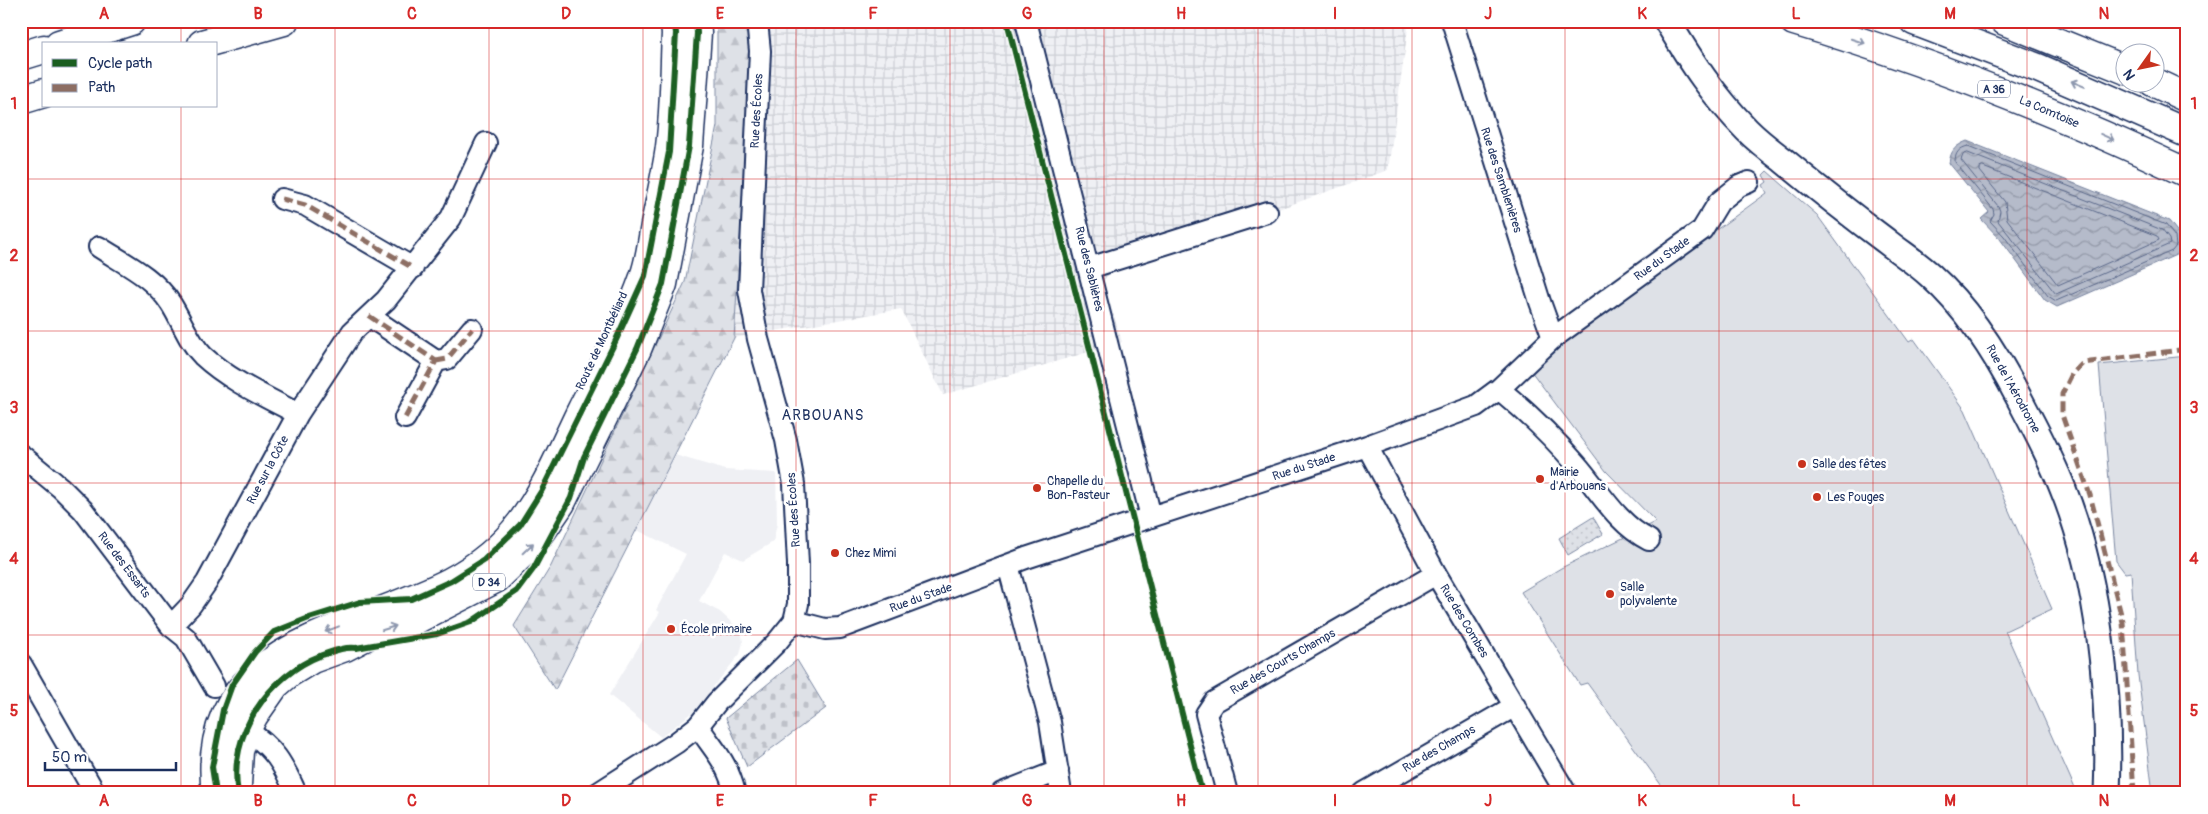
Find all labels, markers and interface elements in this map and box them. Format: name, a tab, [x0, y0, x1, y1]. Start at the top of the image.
text: A	[99, 4, 110, 24]
text: B	[253, 4, 263, 24]
text: C	[407, 4, 417, 24]
text: D	[561, 4, 571, 24]
text: E	[716, 4, 725, 24]
text: F	[868, 4, 878, 24]
text: G	[1022, 4, 1033, 24]
text: H	[1176, 4, 1186, 24]
text: I	[1333, 4, 1337, 24]
text: J	[1484, 4, 1492, 24]
text: K	[1637, 4, 1647, 24]
text: L	[1791, 4, 1801, 24]
text: M	[1944, 4, 1956, 24]
text: N	[2099, 4, 2110, 24]
one-way arrow	[1849, 37, 1865, 46]
legend	[42, 42, 218, 108]
north arrow	[2116, 42, 2166, 92]
text: Cycle path	[88, 54, 152, 73]
text: N	[2120, 66, 2139, 83]
street label: Rue des Écoles	[747, 73, 766, 149]
text: Path	[88, 78, 115, 97]
one-way arrow	[2071, 79, 2086, 89]
road number: A 36	[1978, 80, 2010, 98]
street label: La Comtoise	[2017, 93, 2081, 131]
text: 1	[11, 94, 17, 114]
text: 1	[2191, 94, 2197, 114]
street label: Rue des Samblenières	[1477, 126, 1525, 235]
one-way arrow	[2099, 132, 2114, 142]
street label: Rue des Sablières	[1071, 225, 1107, 313]
street label: Rue du Stade	[1631, 234, 1693, 284]
text: 2	[10, 246, 19, 266]
text: 2	[2190, 246, 2199, 266]
street label: Route de Montbéliard	[573, 289, 631, 392]
street label: Rue de l'Aérodrome	[1983, 342, 2043, 436]
text: 3	[10, 398, 19, 418]
text: 3	[2190, 398, 2199, 418]
district label: ARBOUANS	[782, 406, 865, 425]
street label: Rue sur la Côte	[244, 433, 292, 507]
street label: Rue du Stade	[1271, 450, 1337, 484]
place label: Salle des fêtes	[1812, 457, 1887, 472]
marker: Salle des fêtes	[1796, 458, 1808, 470]
place label: Mairie d'Arbouans	[1550, 465, 1606, 494]
street label: Rue des Écoles	[783, 472, 804, 548]
marker: Mairie d'Arbouans	[1534, 473, 1546, 485]
place label: Chapelle du Bon-Pasteur	[1047, 474, 1111, 503]
marker: Chapelle du Bon-Pasteur	[1031, 482, 1043, 494]
place label: Les Pouges	[1827, 490, 1885, 505]
marker: Les Pouges	[1811, 491, 1823, 503]
street label: Rue des Essarts	[94, 529, 154, 601]
one-way arrow	[522, 542, 535, 554]
place label: Chez Mimi	[845, 546, 896, 561]
marker: Chez Mimi	[829, 547, 841, 559]
text: 4	[9, 549, 19, 569]
text: 4	[2189, 549, 2199, 569]
road number: D 34	[473, 574, 505, 590]
street label: Rue du Stade	[888, 580, 954, 616]
place label: Salle polyvalente	[1620, 580, 1677, 609]
street label: Rue des Combes	[1436, 582, 1492, 661]
marker: Salle polyvalente	[1604, 588, 1616, 600]
place label: École primaire	[681, 621, 752, 637]
one-way arrow	[381, 623, 397, 632]
marker: École primaire	[665, 623, 677, 635]
one-way arrow	[325, 625, 341, 634]
street label: Rue des Courts Champs	[1228, 626, 1339, 698]
text: 5	[10, 701, 19, 721]
text: 5	[2190, 701, 2199, 721]
street label: Rue des Champs	[1400, 722, 1479, 776]
scale bar	[45, 739, 176, 771]
text: 50 m	[52, 748, 87, 767]
text: A	[99, 791, 110, 811]
text: B	[253, 791, 263, 811]
text: C	[407, 791, 417, 811]
text: D	[561, 791, 571, 811]
text: E	[716, 791, 725, 811]
text: F	[868, 791, 878, 811]
text: G	[1022, 791, 1033, 811]
text: H	[1176, 791, 1186, 811]
text: I	[1333, 791, 1337, 811]
text: J	[1484, 791, 1492, 811]
text: K	[1637, 791, 1647, 811]
text: L	[1791, 791, 1801, 811]
text: M	[1944, 791, 1956, 811]
text: N	[2099, 791, 2110, 811]

